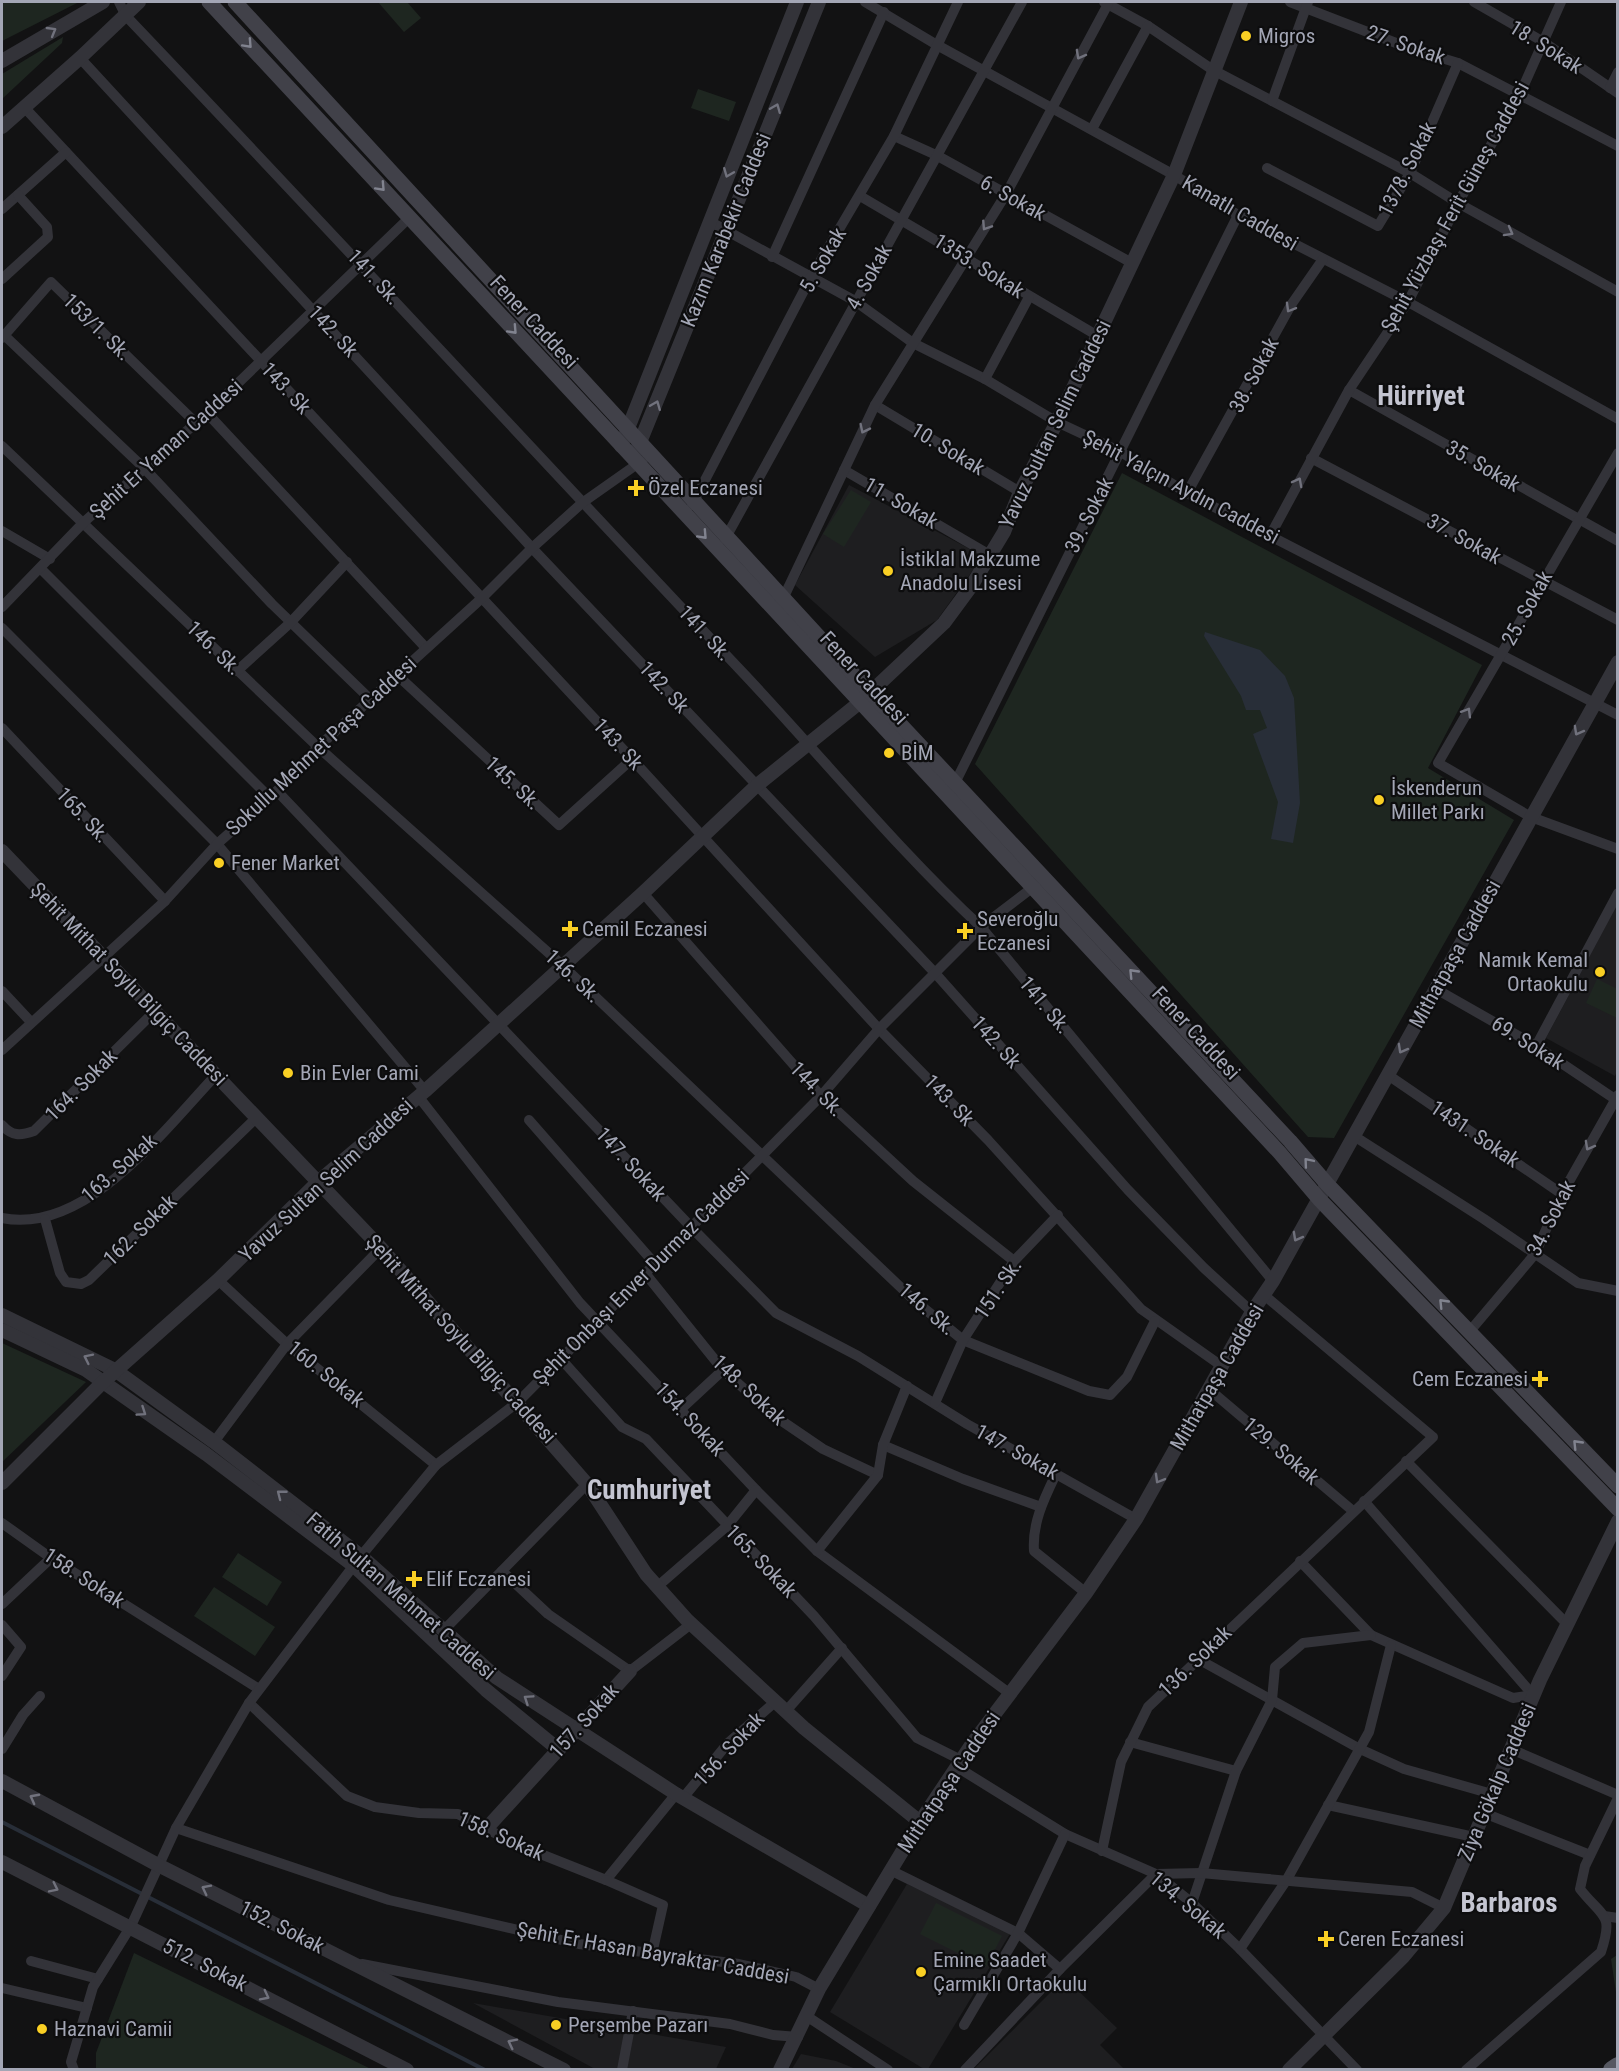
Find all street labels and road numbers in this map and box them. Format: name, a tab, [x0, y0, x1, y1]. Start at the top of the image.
street label: 18. Sokak	[1505, 15, 1587, 79]
street label: 27. Sokak	[1364, 20, 1449, 70]
street label: Şehit Yüzbaşı Ferit Güneş Caddesi	[1376, 78, 1534, 336]
street label: 1378. Sokak	[1373, 118, 1441, 220]
street label: Kazım Karabekir Caddesi	[676, 130, 776, 330]
street label: 6. Sokak	[976, 170, 1050, 226]
street label: Kanatlı Caddesi	[1178, 170, 1302, 256]
street label: 5. Sokak	[795, 223, 851, 297]
street label: 1353. Sokak	[929, 229, 1029, 304]
street label: 4. Sokak	[841, 240, 897, 314]
street label: 141. Sk.	[342, 244, 406, 310]
street label: Fener Caddesi	[485, 271, 583, 373]
street label: 153/1. Sk.	[58, 289, 136, 365]
street label: 142. Sk	[303, 300, 363, 362]
street label: Yavuz Sultan Selim Caddesi	[994, 316, 1116, 532]
street label: 38. Sokak	[1224, 333, 1284, 417]
street label: 143. Sk	[256, 357, 316, 419]
street label: Şehit Er Yaman Caddesi	[85, 374, 247, 524]
street label: 10. Sokak	[907, 418, 990, 481]
street label: Şehit Yalçın Aydın Caddesi	[1079, 425, 1283, 549]
street label: 35. Sokak	[1442, 435, 1525, 497]
street label: 11. Sokak	[860, 472, 943, 534]
street label: 39. Sokak	[1060, 473, 1118, 557]
street label: 37. Sokak	[1423, 509, 1506, 570]
street label: 25. Sokak	[1497, 566, 1558, 649]
street label: 141. Sk.	[673, 600, 737, 666]
street label: 146. Sk.	[181, 616, 247, 680]
street label: Fener Caddesi	[815, 627, 913, 729]
street label: Sokullu Mehmet Paşa Caddesi	[221, 652, 421, 840]
street label: 142. Sk	[634, 656, 694, 718]
street label: 143. Sk	[588, 713, 648, 775]
street label: 145. Sk.	[480, 751, 546, 815]
street label: 165. Sk.	[51, 782, 115, 848]
street label: Mithatpaşa Caddesi	[1404, 876, 1506, 1032]
street label: Şehit Mithat Soylu Bilgiç Caddesi	[26, 878, 232, 1090]
street label: 146. Sk.	[540, 944, 606, 1008]
street label: 141. Sk.	[1014, 971, 1076, 1039]
street label: Fener Caddesi	[1147, 982, 1245, 1084]
street label: 142. Sk	[966, 1011, 1026, 1073]
street label: 69. Sokak	[1487, 1011, 1569, 1075]
street label: 164. Sokak	[40, 1044, 122, 1126]
street label: 144. Sk.	[785, 1056, 849, 1122]
street label: 143. Sk	[919, 1069, 979, 1131]
street label: Yavuz Sultan Selim Caddesi	[234, 1093, 418, 1267]
street label: 1431. Sokak	[1426, 1095, 1525, 1173]
street label: 147. Sokak	[591, 1122, 671, 1206]
street label: 163. Sokak	[76, 1128, 162, 1207]
street label: Şehit Onbaşı Enver Durmaz Caddesi	[528, 1164, 754, 1390]
street label: 34. Sokak	[1522, 1176, 1580, 1260]
street label: 162. Sokak	[99, 1189, 182, 1271]
street label: Şehit Mithat Soylu Bilgiç Caddesi	[361, 1230, 561, 1448]
street label: 151. Sk.	[969, 1254, 1027, 1324]
street label: 146. Sk.	[894, 1278, 960, 1340]
street label: Mithatpaşa Caddesi	[1165, 1299, 1269, 1455]
street label: 160. Sokak	[283, 1336, 370, 1413]
street label: 148. Sokak	[707, 1350, 791, 1430]
street label: 154. Sokak	[650, 1377, 730, 1461]
street label: 129. Sokak	[1238, 1412, 1324, 1490]
street label: 147. Sokak	[971, 1419, 1063, 1485]
street label: Fatih Sultan Mehmet Caddesi	[302, 1507, 500, 1685]
street label: 165. Sokak	[720, 1520, 802, 1603]
street label: 158. Sokak	[39, 1543, 130, 1613]
street label: 136. Sokak	[1154, 1620, 1237, 1702]
street label: 157. Sokak	[544, 1678, 624, 1763]
street label: Ziya Gökalp Caddesi	[1453, 1700, 1541, 1864]
street label: 156. Sokak	[689, 1707, 769, 1791]
street label: Mithatpaşa Caddesi	[893, 1707, 1005, 1857]
street label: 158. Sokak	[454, 1806, 548, 1866]
street label: 134. Sokak	[1145, 1866, 1231, 1944]
street label: 152. Sokak	[236, 1895, 329, 1959]
street label: Şehit Er Hasan Bayraktar Caddesi	[515, 1917, 791, 1989]
street label: 512. Sokak	[159, 1933, 252, 1997]

